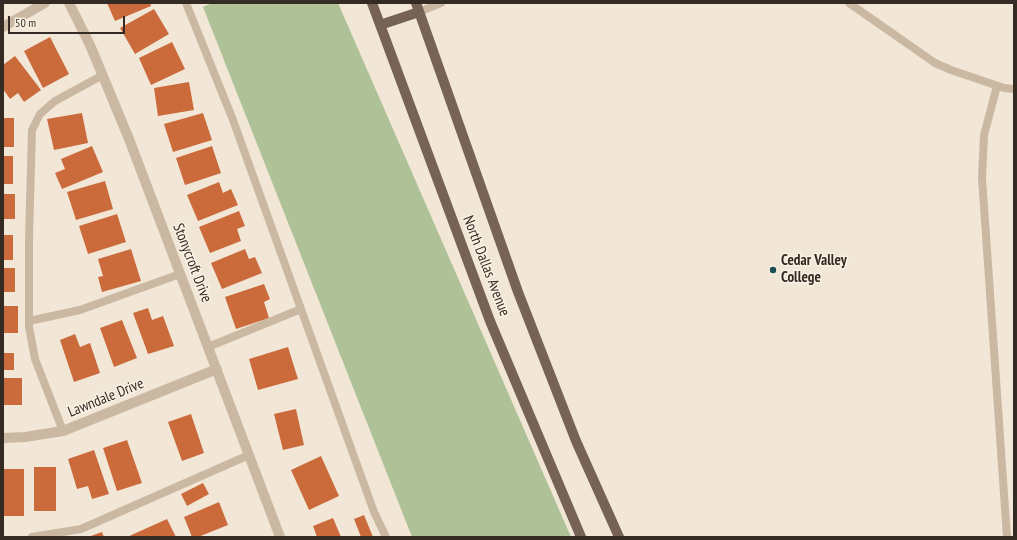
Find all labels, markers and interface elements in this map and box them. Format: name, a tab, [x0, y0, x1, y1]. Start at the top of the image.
scale bar	[10, 8, 127, 34]
text: 50 m	[15, 15, 36, 30]
street label: North Dallas Avenue	[459, 213, 513, 319]
street label: Stonycroft Drive	[169, 221, 215, 305]
place label: Cedar Valley College	[781, 252, 847, 287]
marker: Cedar Valley College	[768, 265, 778, 275]
street label: Lawndale Drive	[66, 375, 146, 421]

